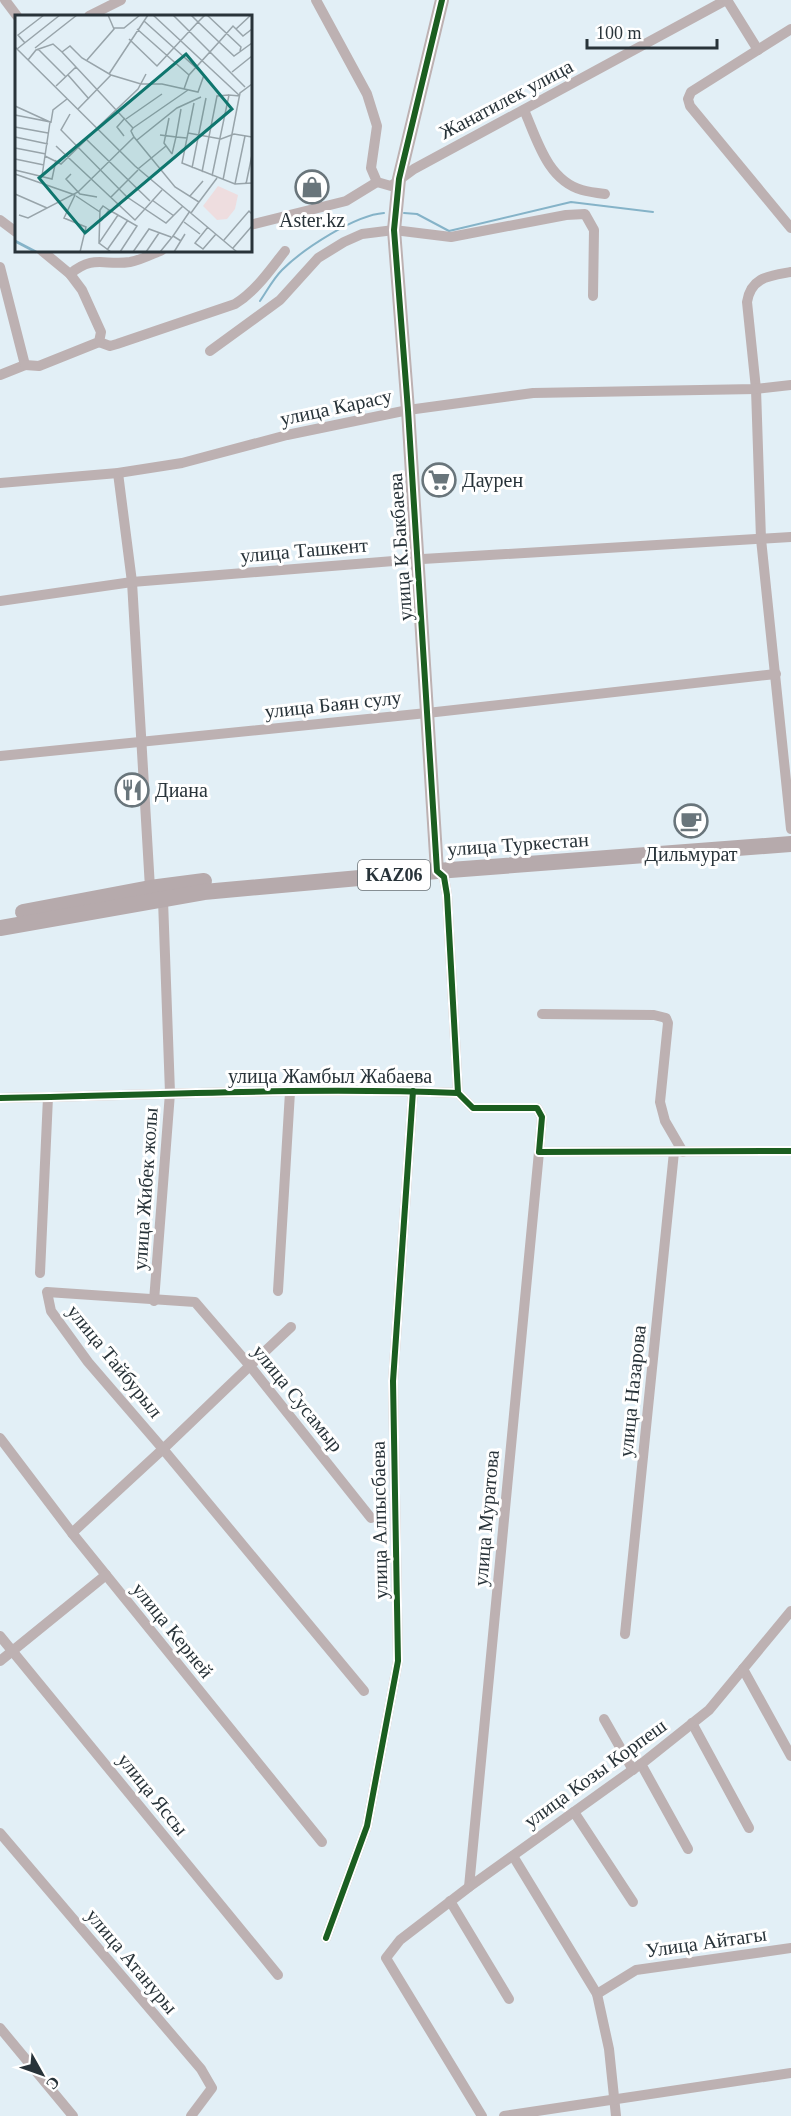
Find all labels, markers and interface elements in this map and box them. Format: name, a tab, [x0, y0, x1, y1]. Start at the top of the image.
scale bar	[587, 12, 718, 50]
inset map	[15, 15, 252, 252]
text: 100 m	[596, 23, 642, 43]
street label: Жанатилек улица	[436, 55, 577, 144]
shop icon: Aster.kz	[294, 169, 330, 205]
place label: Aster.kz	[279, 209, 345, 231]
street label: улица Карасу	[278, 384, 394, 431]
supermarket icon: Даурен	[421, 462, 457, 498]
place label: Даурен	[462, 469, 523, 492]
street label: улица К.Бакбаева	[384, 472, 417, 622]
street label: улица Ташкент	[239, 533, 369, 568]
street label: улица Баян сулу	[264, 686, 403, 723]
restaurant icon: Диана	[114, 772, 150, 808]
place label: Диана	[155, 779, 208, 802]
cafe icon: Дильмурат	[673, 803, 709, 839]
street label: улица Туркестан	[447, 828, 590, 861]
place label: Дильмурат	[644, 843, 738, 866]
road number: KАZ06	[358, 860, 430, 890]
street label: улица Жамбыл Жабаева	[228, 1065, 432, 1088]
street label: улица Жибек жолы	[128, 1107, 163, 1271]
street label: улица Тайбурыл	[62, 1300, 167, 1422]
street label: улица Назарова	[614, 1324, 651, 1458]
street label: улица Сусамыр	[247, 1340, 348, 1457]
street label: улица Алпысбаева	[367, 1441, 392, 1599]
street label: улица Муратова	[469, 1449, 504, 1587]
street label: улица Керней	[127, 1578, 218, 1683]
street label: улица Козы Корпеш	[520, 1714, 671, 1833]
street label: улица Яссы	[113, 1749, 193, 1840]
street label: улица Атануры	[81, 1904, 182, 2018]
street label: Улица Айтагы	[644, 1923, 768, 1962]
north arrow	[12, 2044, 72, 2104]
text: С	[43, 2073, 63, 2093]

